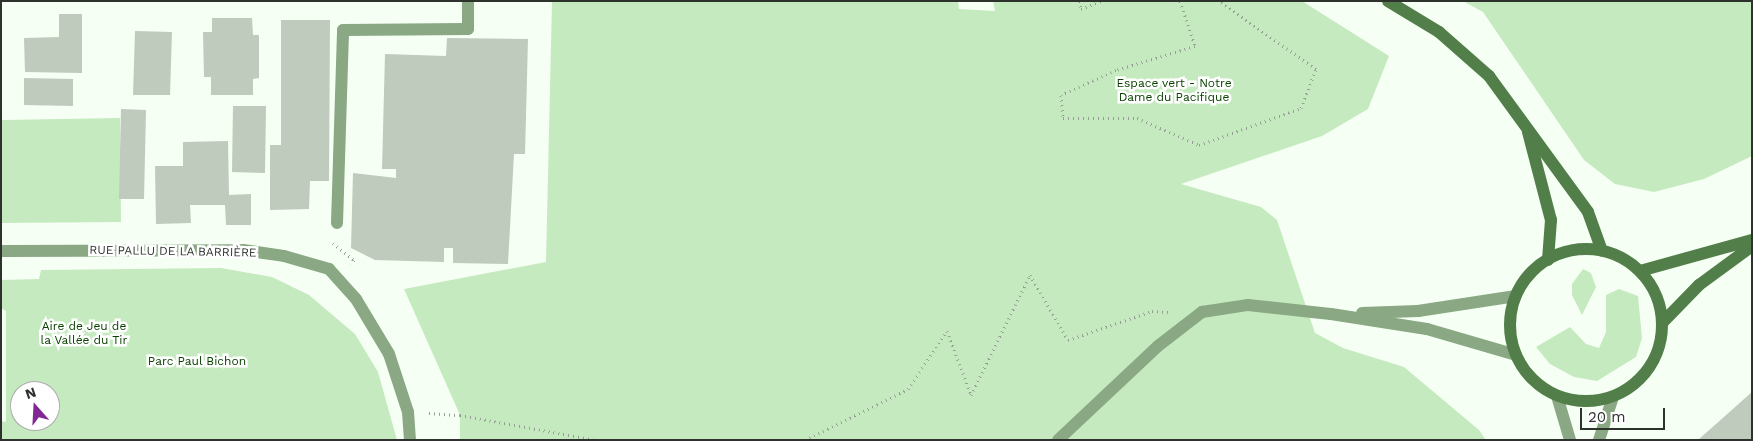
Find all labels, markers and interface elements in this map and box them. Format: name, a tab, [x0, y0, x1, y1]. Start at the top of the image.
park label: Espace vert - Notre Dame du Pacifique	[1116, 77, 1232, 105]
street label: RUE PALLU DE LA BARRIÈRE	[89, 243, 257, 261]
park label: Aire de Jeu de la Vallée du Tir	[40, 320, 128, 348]
park label: Parc Paul Bichon	[148, 355, 246, 369]
north arrow	[10, 381, 60, 431]
text: N	[23, 384, 38, 402]
scale bar	[1583, 398, 1668, 430]
text: 20 m	[1588, 408, 1626, 426]

